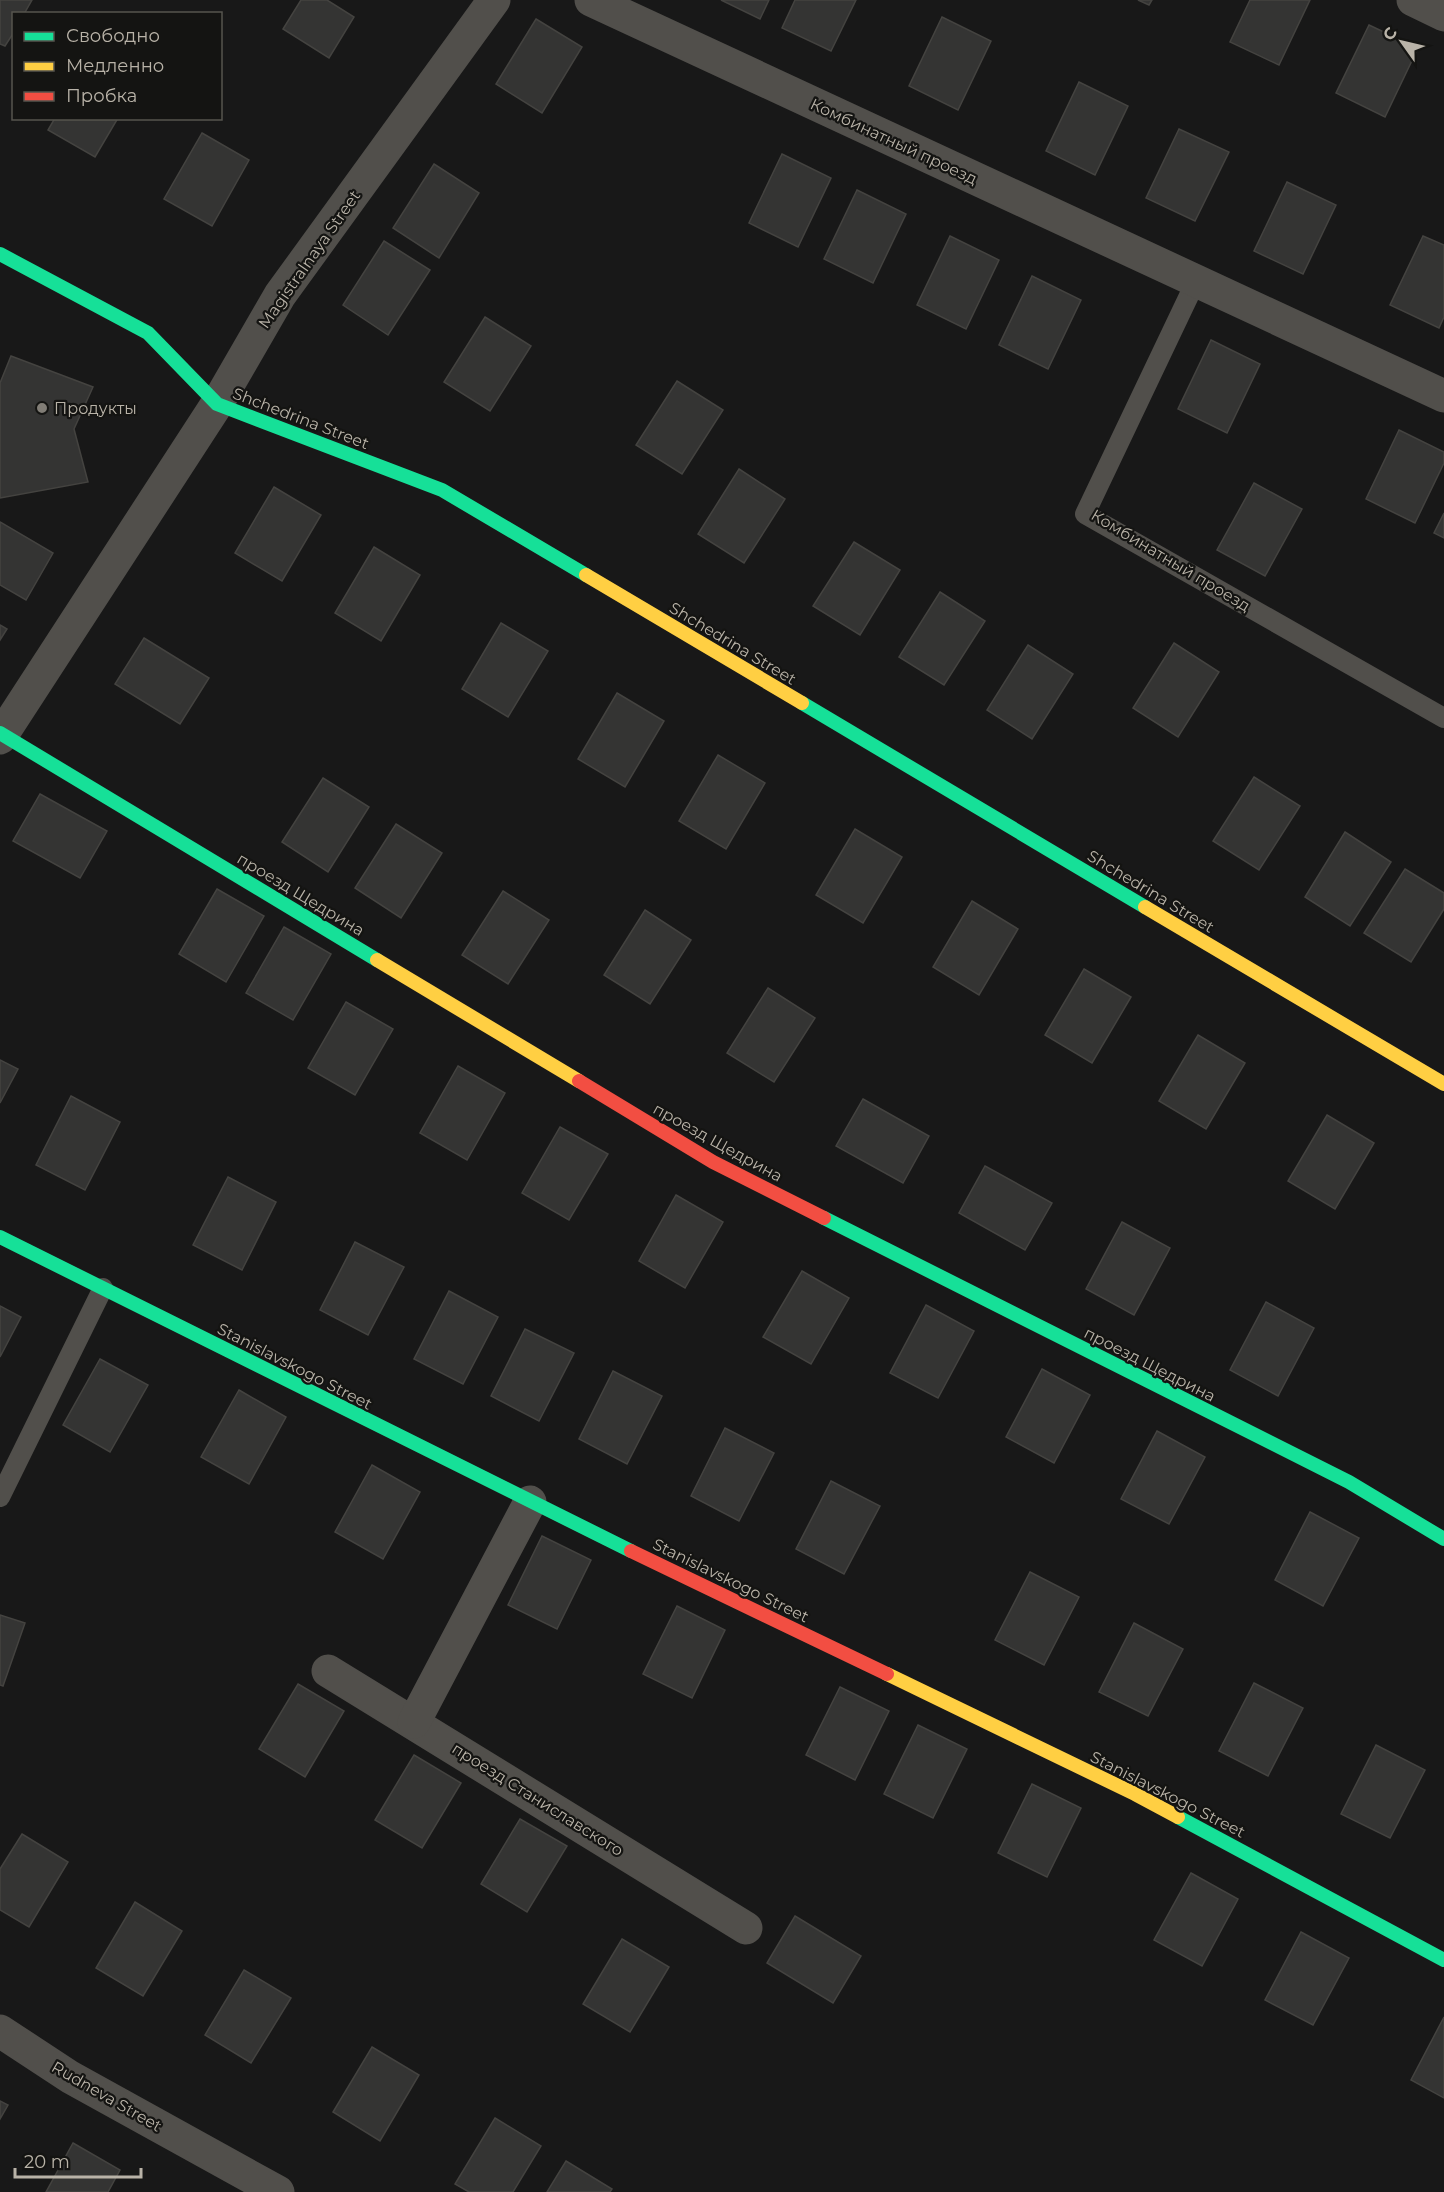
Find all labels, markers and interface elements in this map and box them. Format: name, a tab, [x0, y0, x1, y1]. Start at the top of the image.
legend	[12, 12, 222, 120]
north arrow	[1372, 12, 1432, 72]
text: С	[1379, 23, 1401, 44]
text: Свободно	[66, 25, 160, 47]
text: Медленно	[66, 55, 164, 77]
text: Пробка	[66, 85, 137, 107]
street label: Комбинатный проезд	[807, 94, 980, 189]
street label: Magistralnaya Street	[255, 186, 365, 332]
street label: Shchedrina Street	[230, 384, 372, 453]
place label: Продукты	[54, 399, 137, 418]
marker: Продукты	[35, 401, 49, 415]
street label: Комбинатный проезд	[1088, 505, 1254, 615]
street label: Shchedrina Street	[666, 598, 800, 689]
street label: Shchedrina Street	[1084, 846, 1218, 937]
street label: проезд Щедрина	[234, 849, 368, 940]
street label: проезд Щедрина	[650, 1099, 786, 1186]
street label: Stanislavskogo Street	[214, 1319, 376, 1414]
street label: проезд Щедрина	[1081, 1323, 1219, 1406]
street label: Stanislavskogo Street	[650, 1534, 812, 1627]
street label: проезд Станиславского	[449, 1739, 627, 1860]
street label: Stanislavskogo Street	[1087, 1747, 1249, 1842]
street label: Rudneva Street	[48, 2057, 166, 2136]
scale bar	[15, 2141, 141, 2179]
text: 20 m	[24, 2151, 70, 2173]

